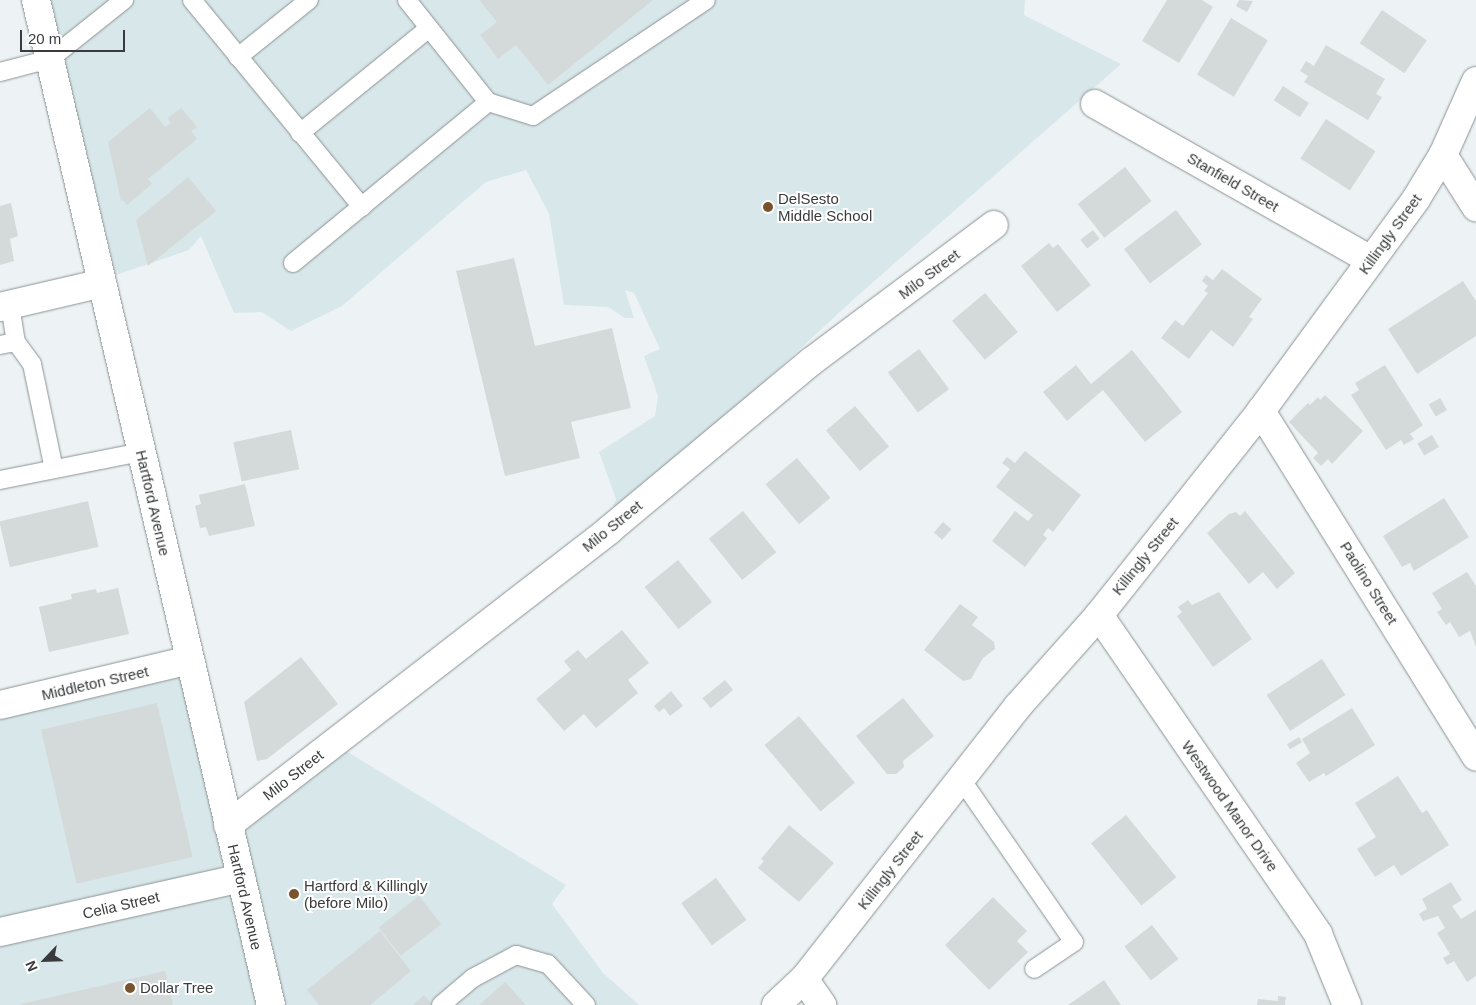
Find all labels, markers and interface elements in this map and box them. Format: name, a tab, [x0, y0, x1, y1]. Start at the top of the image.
scale bar	[22, 20, 128, 52]
text: 20 m	[28, 30, 61, 47]
street label: Stanfield Street	[1184, 149, 1282, 215]
place label: DelSesto Middle School	[778, 189, 872, 224]
street label: Killingly Street	[1355, 190, 1425, 278]
marker: DelSesto Middle School	[762, 201, 774, 213]
street label: Milo Street	[895, 245, 963, 303]
street label: Hartford Avenue	[132, 448, 174, 558]
street label: Milo Street	[578, 496, 646, 556]
street label: Killingly Street	[1108, 513, 1182, 599]
street label: Paolino Street	[1336, 538, 1402, 628]
street label: Middleton Street	[40, 662, 150, 704]
street label: Westwood Manor Drive	[1178, 737, 1282, 875]
street label: Milo Street	[259, 746, 327, 804]
street label: Killingly Street	[854, 827, 926, 913]
street label: Hartford Avenue	[224, 842, 266, 952]
place label: Hartford & Killingly (before Milo)	[304, 876, 427, 911]
street label: Celia Street	[81, 887, 161, 923]
marker: Hartford & Killingly (before Milo)	[288, 888, 300, 900]
north arrow	[20, 935, 70, 985]
text: N	[22, 958, 41, 974]
place label: Dollar Tree	[140, 979, 214, 997]
marker: Dollar Tree	[124, 982, 136, 994]

